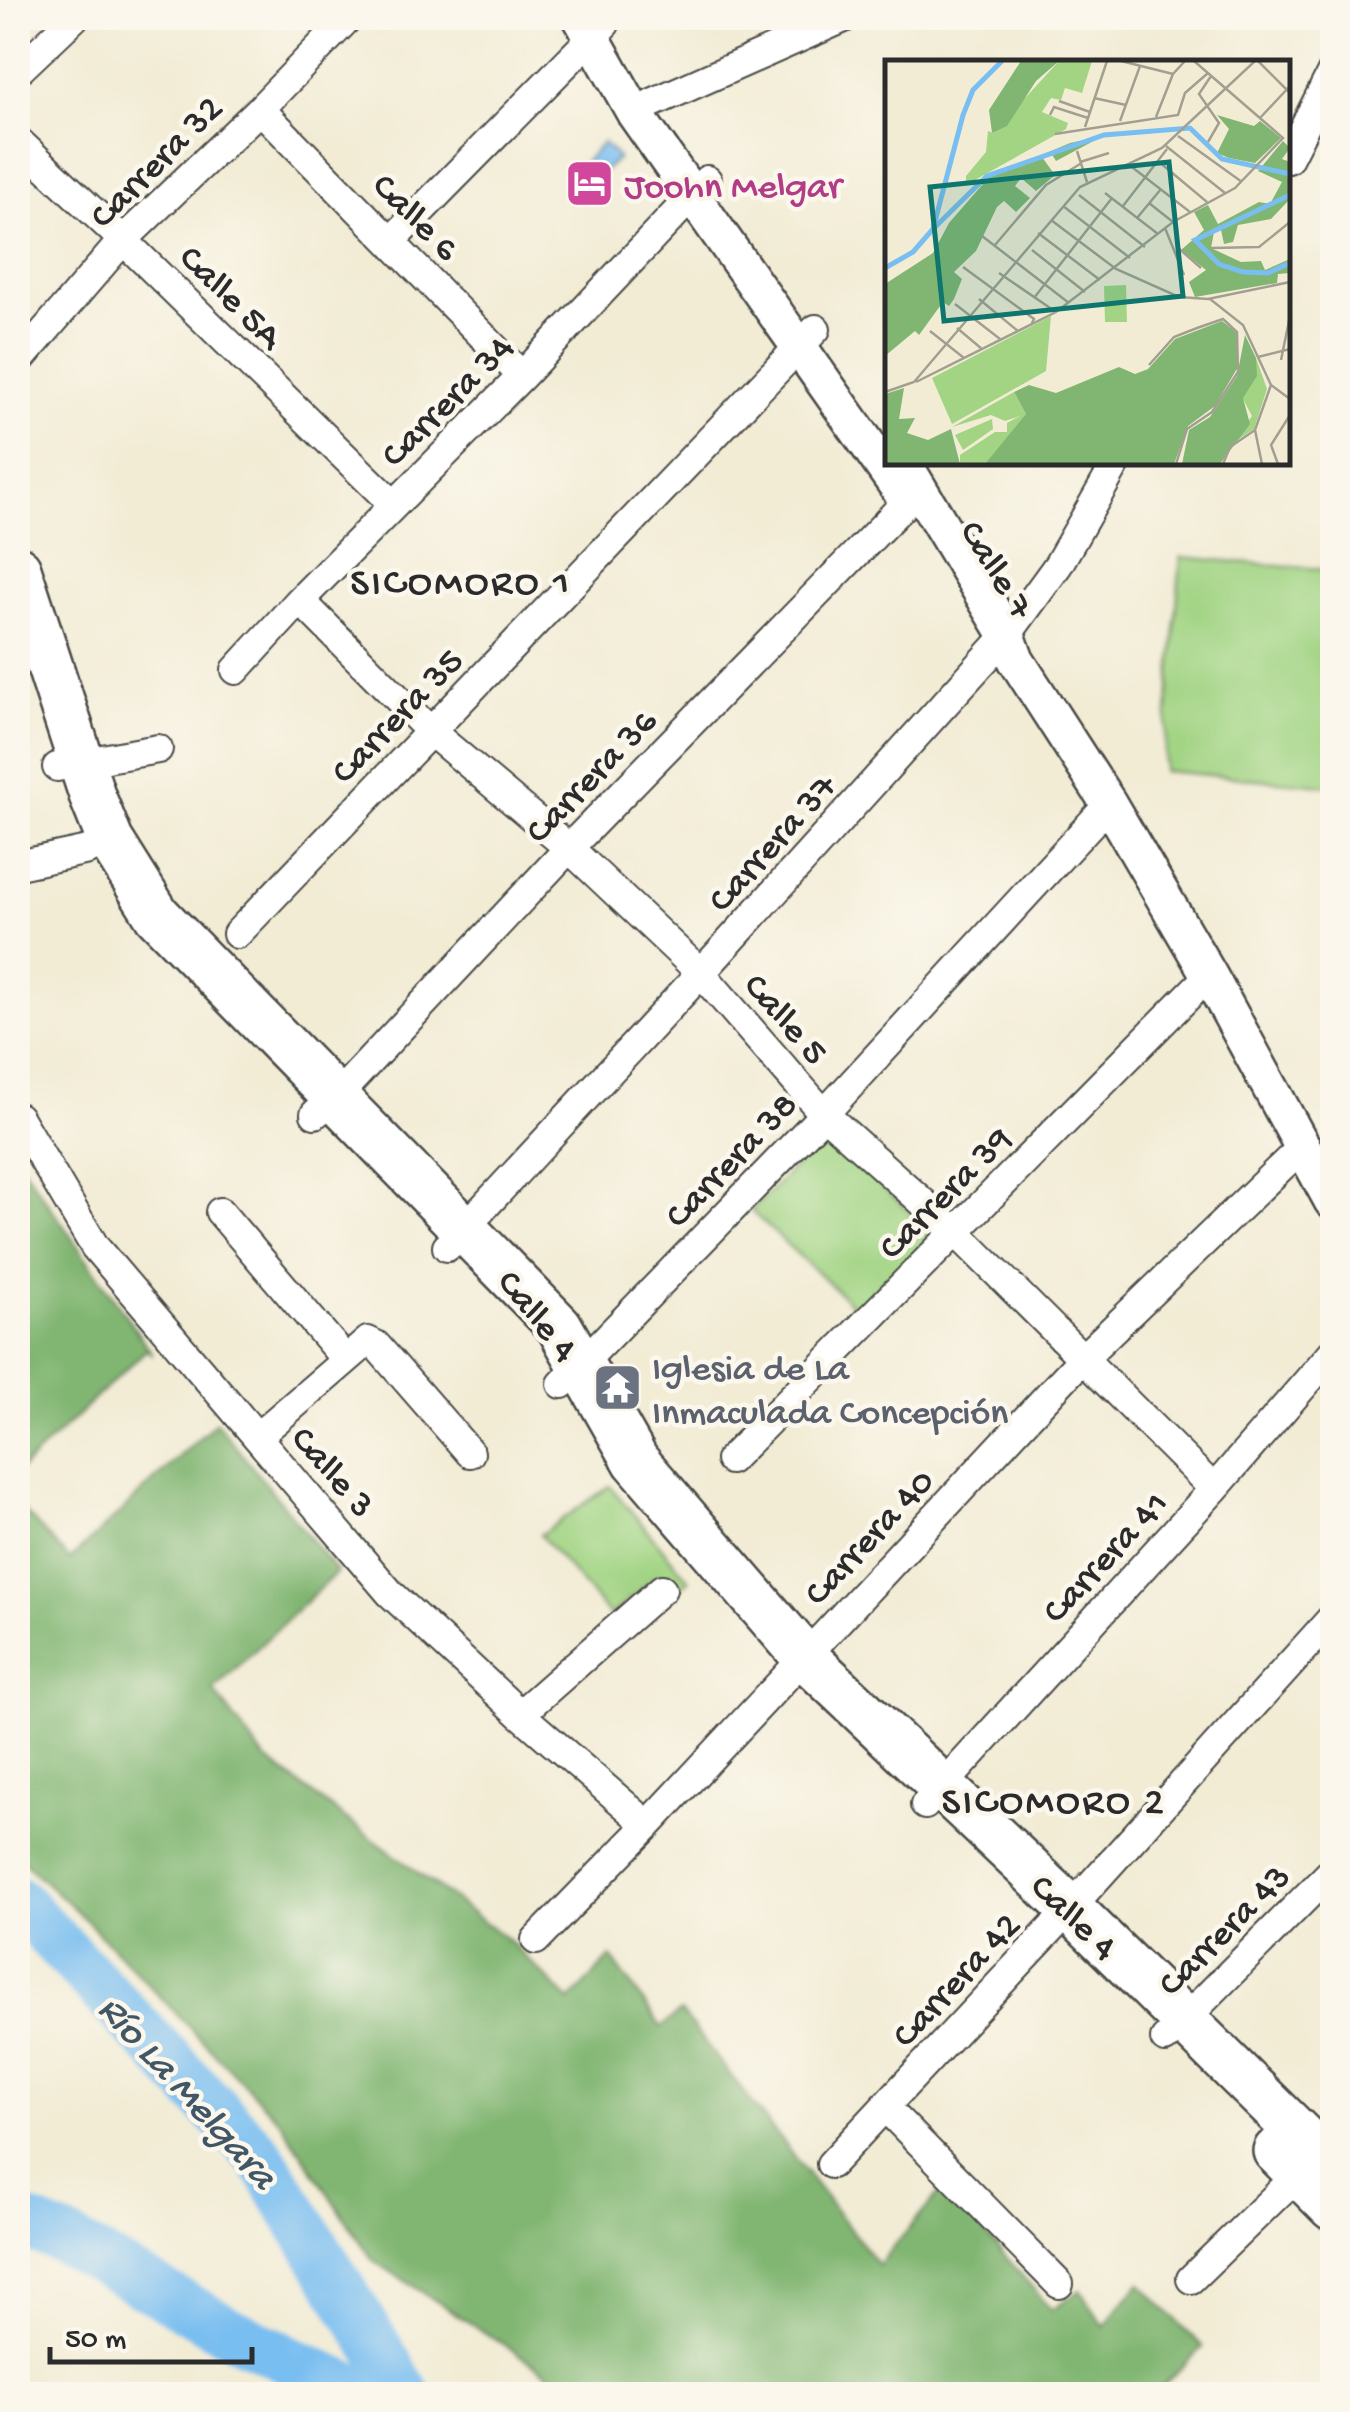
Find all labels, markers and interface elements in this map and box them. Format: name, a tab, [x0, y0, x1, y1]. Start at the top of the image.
inset map	[885, 60, 1290, 465]
street label: Carrera 32	[83, 89, 234, 240]
hotel icon: Joohn Melgar	[563, 157, 615, 209]
street label: Calle 6	[361, 166, 467, 273]
place label: Joohn Melgar	[624, 167, 845, 211]
street label: Calle 5A	[167, 238, 292, 362]
street label: Carrera 34	[374, 328, 525, 479]
street label: Calle 7	[947, 514, 1042, 629]
district label: SICOMORO 1	[350, 562, 572, 609]
street label: Carrera 35	[324, 641, 475, 795]
street label: Carrera 36	[518, 701, 669, 855]
street label: Carrera 37	[701, 766, 849, 923]
street label: Calle 5	[732, 966, 835, 1076]
street label: Carrera 38	[658, 1085, 809, 1239]
street label: Carrera 39	[871, 1119, 1023, 1271]
street label: Calle 4	[485, 1263, 585, 1372]
place label: Iglesia de La Inmaculada Concepción	[652, 1349, 1008, 1437]
temple icon: Iglesia de La Inmaculada Concepción	[591, 1361, 643, 1413]
street label: Calle 3	[279, 1419, 382, 1529]
street label: Carrera 40	[797, 1461, 946, 1617]
street label: Carrera 41	[1035, 1484, 1180, 1634]
district label: SICOMORO 2	[942, 1781, 1166, 1828]
street label: Carrera 43	[1151, 1857, 1302, 2008]
street label: Calle 4	[1019, 1867, 1125, 1972]
street label: Carrera 42	[885, 1906, 1032, 2059]
water label: Río La Melgara	[86, 1988, 286, 2203]
scale bar	[50, 2302, 252, 2364]
text: 50 m	[65, 2324, 126, 2359]

